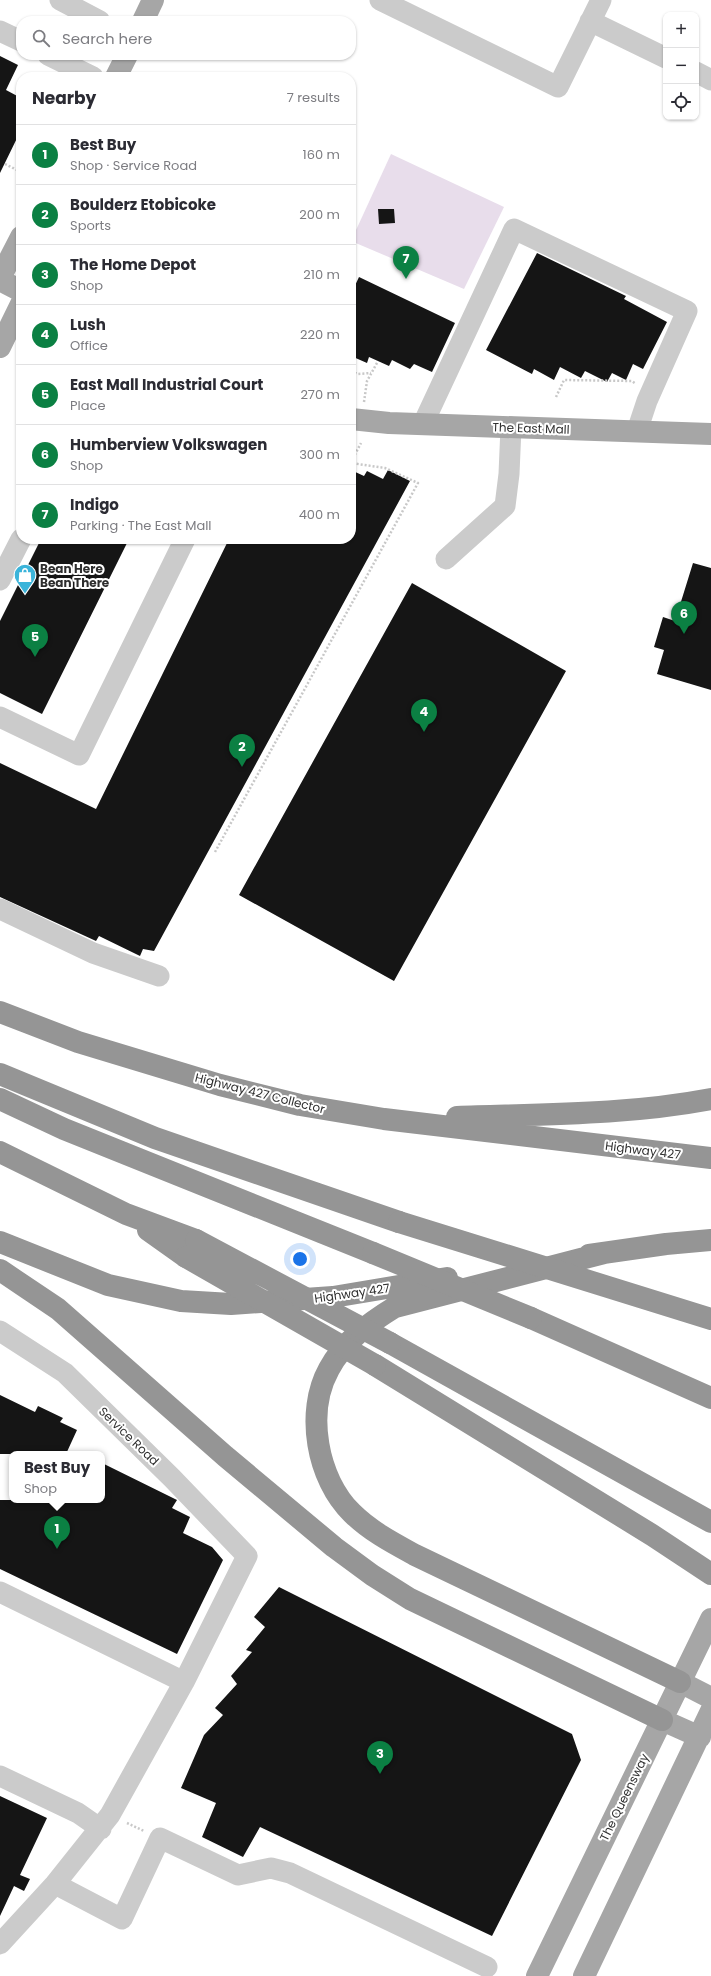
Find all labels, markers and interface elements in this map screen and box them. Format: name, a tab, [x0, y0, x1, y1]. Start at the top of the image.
map controls	[663, 12, 699, 120]
button: +	[663, 12, 699, 48]
search box	[16, 16, 356, 60]
icon: search	[30, 27, 52, 49]
text: Search here	[62, 28, 152, 49]
button: −	[663, 48, 699, 84]
button: locate	[663, 84, 699, 120]
text: Nearby	[32, 86, 96, 110]
text: 7 results	[287, 88, 340, 107]
text: Best Buy	[70, 134, 136, 155]
text: 1	[43, 145, 47, 164]
text: 160 m	[303, 145, 340, 164]
text: Shop · Service Road	[70, 156, 197, 175]
text: Boulderz Etobicoke	[70, 194, 216, 215]
text: 2	[41, 205, 49, 224]
text: 200 m	[299, 205, 340, 224]
text: Sports	[70, 216, 111, 235]
pin: 7	[393, 246, 419, 279]
text: The Home Depot	[70, 254, 196, 275]
text: 3	[41, 265, 49, 284]
text: 210 m	[303, 265, 340, 284]
text: Shop	[70, 276, 103, 295]
text: Lush	[70, 314, 106, 335]
text: 4	[41, 325, 49, 344]
text: 220 m	[300, 325, 340, 344]
text: Office	[70, 336, 108, 355]
text: East Mall Industrial Court	[70, 374, 263, 395]
text: 5	[41, 385, 49, 404]
text: 270 m	[300, 385, 340, 404]
text: Place	[70, 396, 105, 415]
street label: The East Mall	[492, 418, 570, 438]
text: Humberview Volkswagen	[70, 434, 267, 455]
text: 6	[41, 445, 49, 464]
text: 300 m	[299, 445, 340, 464]
text: Shop	[70, 456, 103, 475]
text: Indigo	[70, 494, 119, 515]
text: 7	[42, 505, 48, 524]
text: 400 m	[299, 505, 340, 524]
text: Parking · The East Mall	[70, 516, 212, 535]
place label: Bean Here Bean There	[40, 560, 110, 591]
shop icon: Bean Here Bean There	[12, 562, 38, 595]
pin: 6	[671, 601, 697, 634]
pin: 5	[22, 624, 48, 657]
pin: 4	[411, 699, 437, 732]
pin: 2	[229, 734, 255, 767]
street label: Highway 427 Collector	[193, 1069, 327, 1117]
street label: Highway 427	[604, 1137, 682, 1163]
your location	[290, 1249, 310, 1269]
street label: Highway 427	[313, 1279, 391, 1307]
street label: Service Road	[95, 1403, 163, 1469]
popup	[9, 1451, 105, 1503]
text: Best Buy	[24, 1457, 90, 1478]
text: Shop	[24, 1479, 57, 1498]
pin: 1	[44, 1516, 70, 1549]
pin: 3	[367, 1741, 393, 1774]
street label: The Queensway	[595, 1750, 653, 1844]

